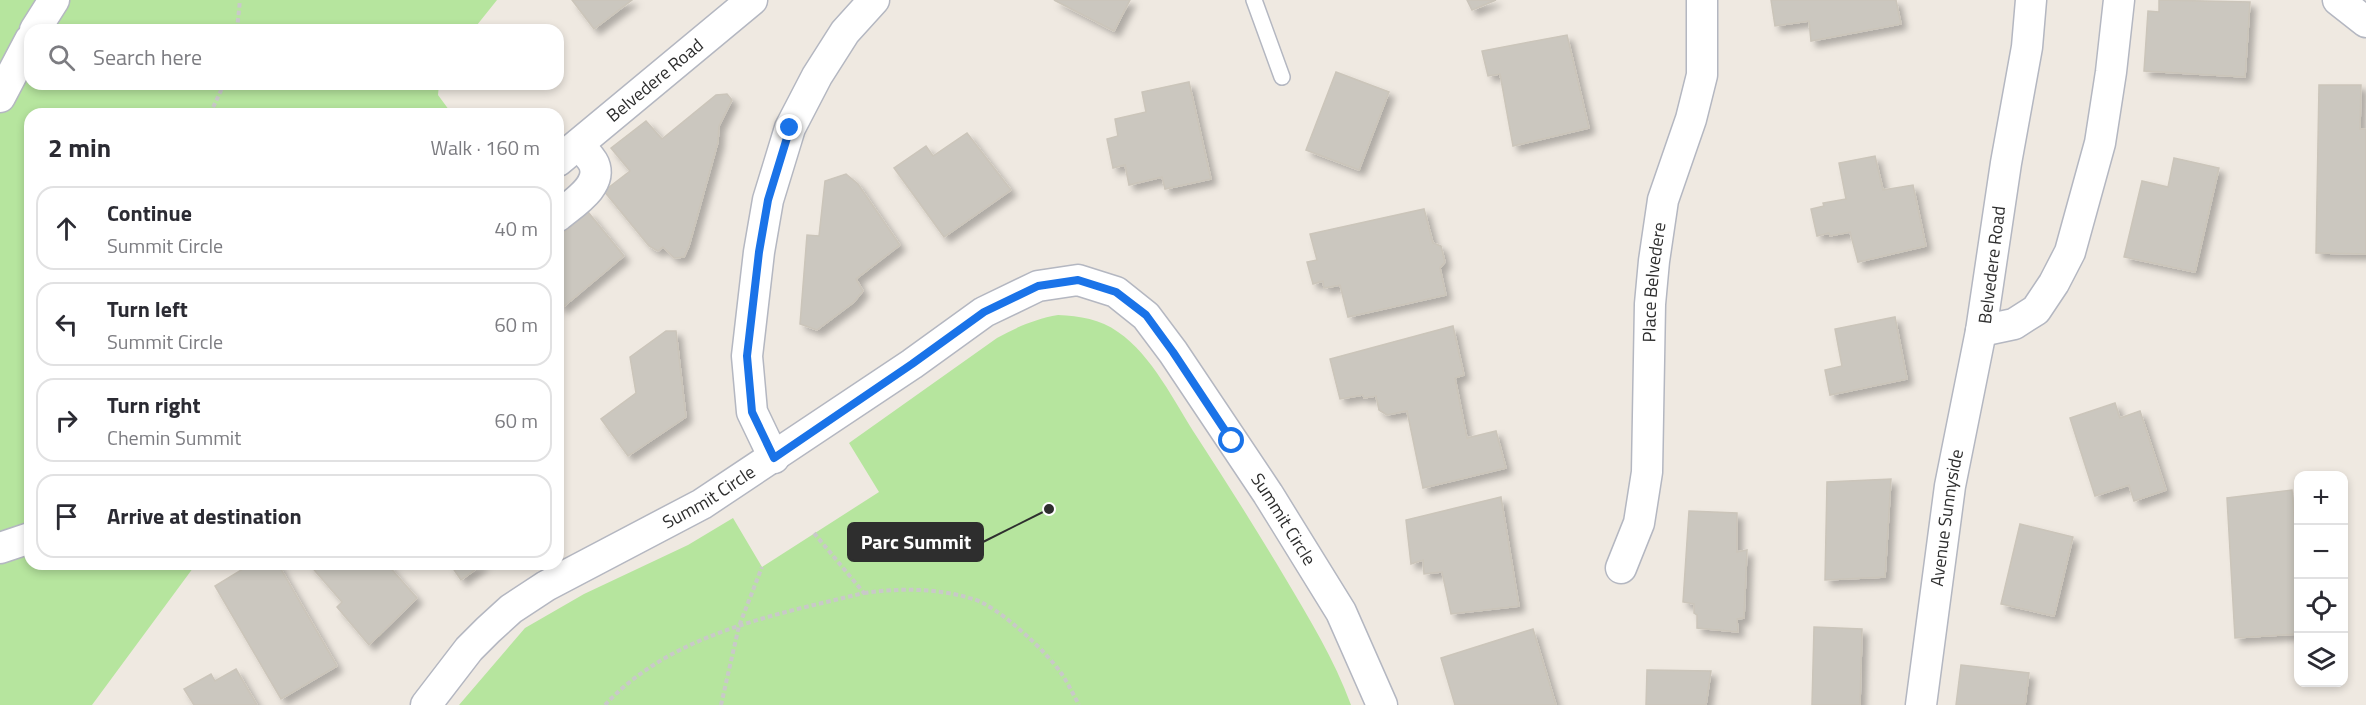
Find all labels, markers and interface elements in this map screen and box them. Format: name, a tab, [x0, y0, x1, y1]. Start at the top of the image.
search box	[24, 24, 564, 90]
street label: Belvedere Road	[600, 32, 709, 128]
text: Search here	[93, 40, 202, 74]
icon: search	[45, 41, 78, 74]
route end	[776, 114, 802, 140]
text: 2 min	[48, 128, 111, 167]
text: Walk · 160 m	[431, 132, 540, 163]
text: Continue	[107, 196, 192, 230]
street label: Belvedere Road	[1971, 204, 2012, 325]
icon: ahead	[50, 212, 83, 245]
text: 40 m	[494, 213, 538, 244]
street label: Place Belvedere	[1635, 220, 1673, 343]
text: Summit Circle	[107, 230, 223, 261]
text: Turn left	[107, 292, 188, 326]
icon: left	[50, 308, 83, 341]
text: 60 m	[494, 309, 538, 340]
text: Summit Circle	[107, 326, 223, 357]
text: Turn right	[107, 388, 201, 422]
icon: right	[50, 404, 83, 437]
text: 60 m	[494, 405, 538, 436]
text: Chemin Summit	[107, 422, 241, 453]
route start	[1218, 427, 1244, 453]
street label: Avenue Sunnyside	[1923, 447, 1970, 588]
street label: Summit Circle	[657, 458, 760, 536]
street label: Summit Circle	[1245, 467, 1323, 570]
map controls	[2294, 471, 2348, 687]
button: +	[2294, 471, 2348, 525]
text: Arrive at destination	[107, 499, 302, 533]
icon: arrive	[50, 500, 83, 533]
callout: Parc Summit	[848, 523, 983, 561]
button: −	[2294, 525, 2348, 579]
text: Parc Summit	[861, 526, 971, 557]
button: locate	[2294, 579, 2348, 633]
button: layers	[2294, 633, 2348, 687]

